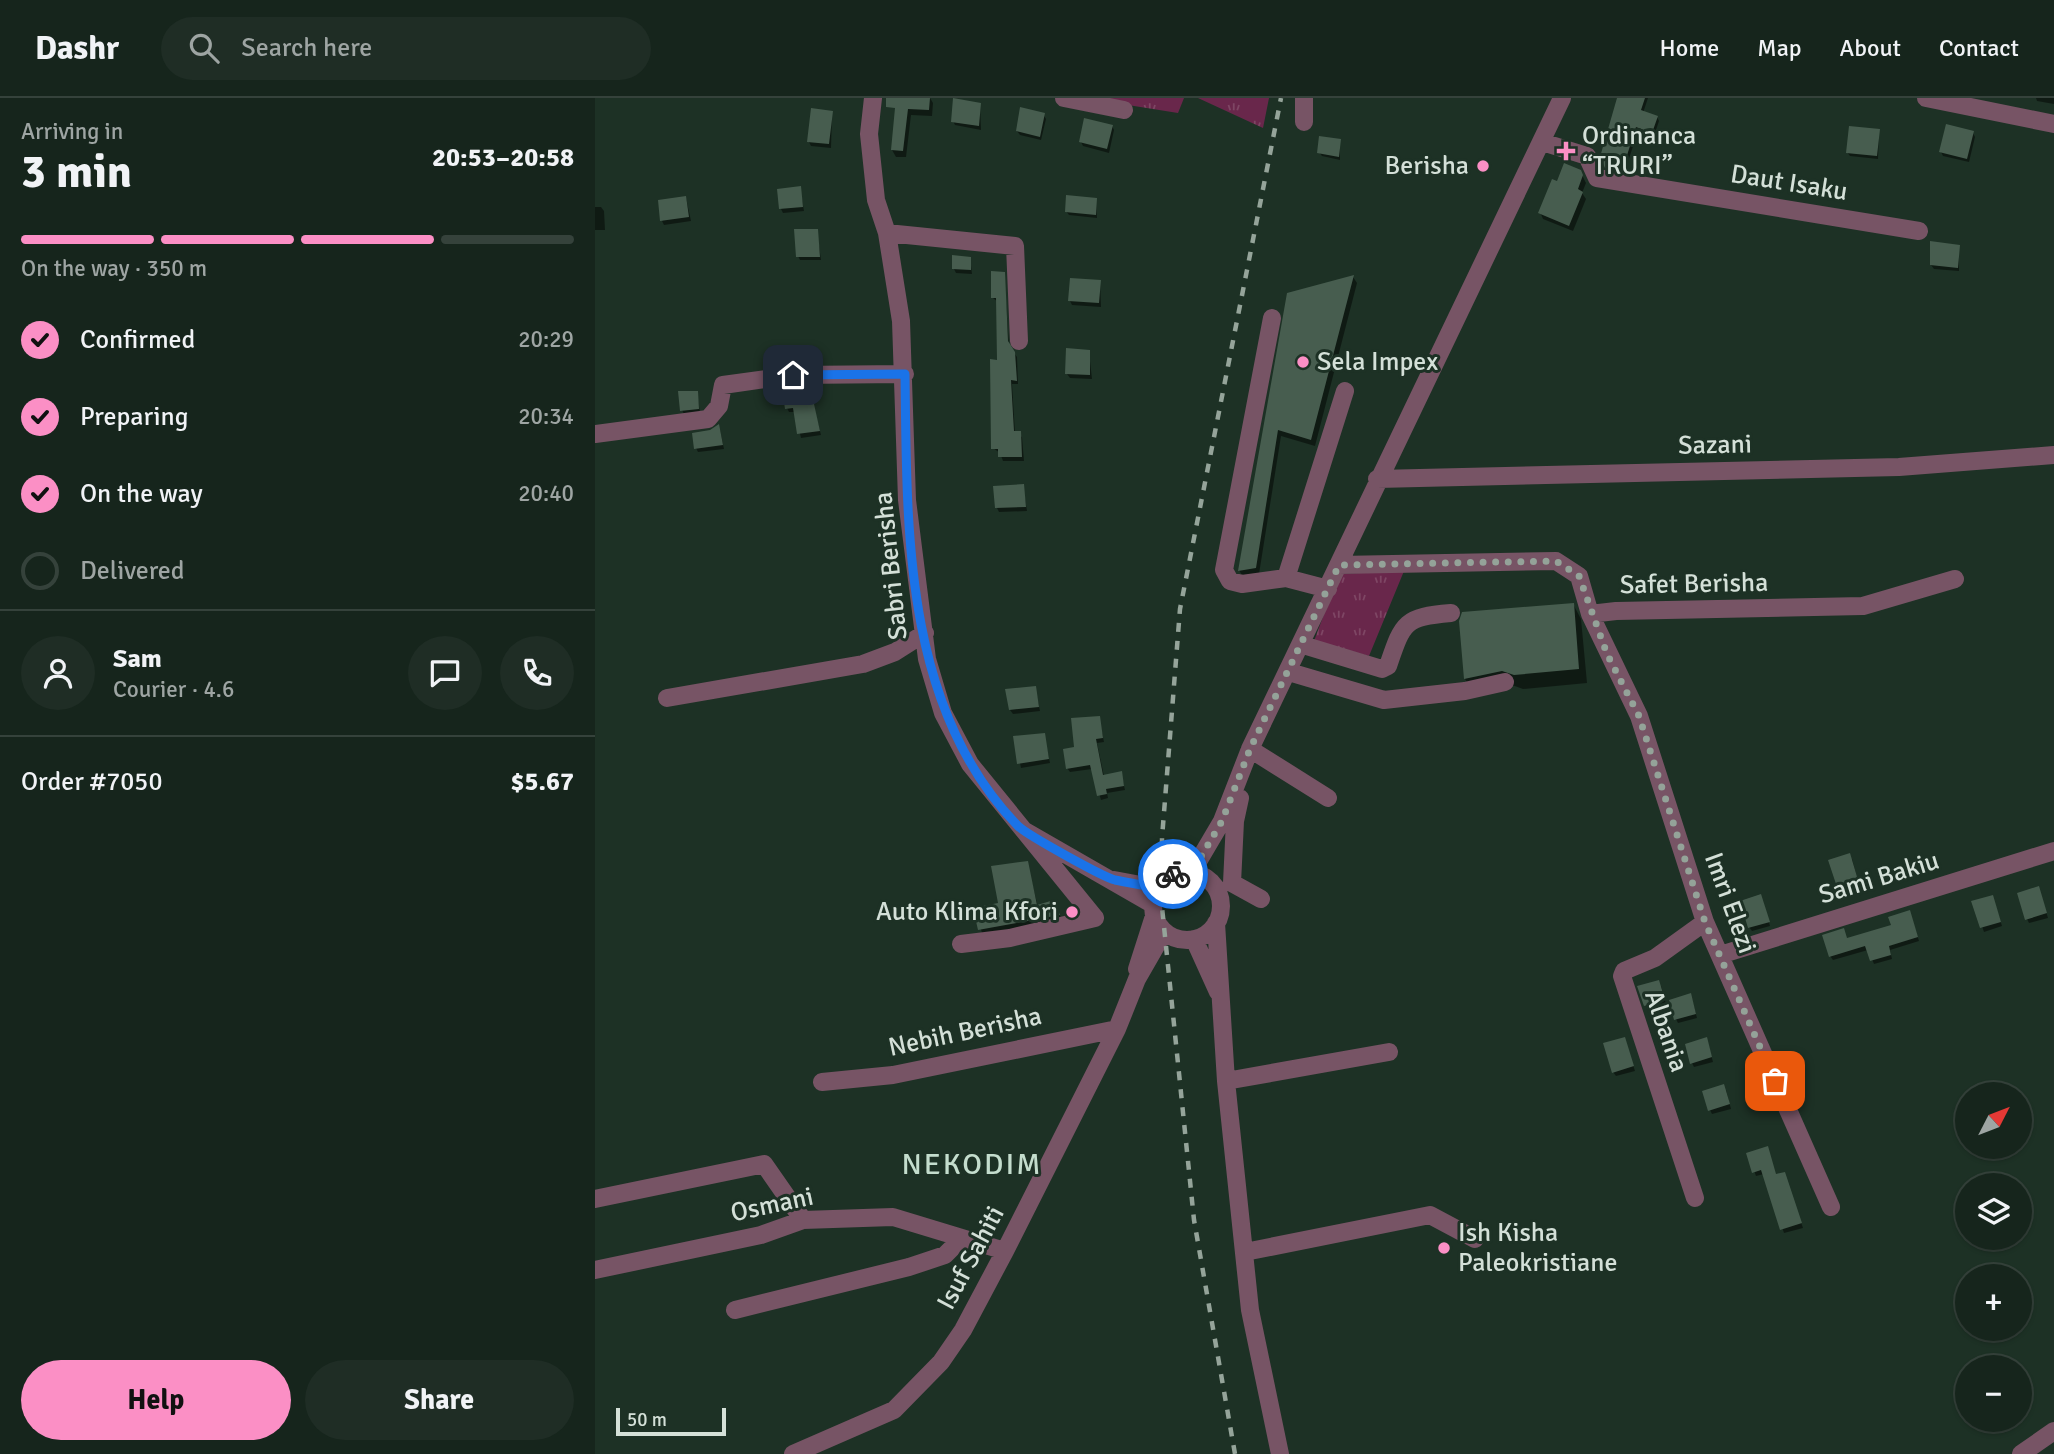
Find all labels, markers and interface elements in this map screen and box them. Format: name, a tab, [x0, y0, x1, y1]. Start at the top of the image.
search box	[161, 17, 651, 80]
text: Dashr	[35, 28, 119, 69]
icon: search	[185, 29, 223, 67]
text: Search here	[241, 32, 372, 64]
text: Home	[1659, 33, 1719, 63]
text: Map	[1757, 33, 1802, 63]
text: About	[1840, 33, 1901, 63]
text: Contact	[1939, 33, 2019, 63]
text: Arriving in	[21, 117, 123, 146]
place label: Ordinanca “TRURI”	[1582, 120, 1696, 182]
marker: Ordinanca “TRURI”	[1556, 141, 1576, 161]
text: 20:53–20:58	[432, 142, 574, 174]
text: 3 min	[21, 144, 132, 200]
place label: Berisha	[1384, 150, 1469, 182]
marker: Berisha	[1475, 158, 1491, 174]
street label: Daut Isaku	[1728, 158, 1850, 208]
text: On the way · 350 m	[21, 254, 207, 283]
icon: check	[21, 321, 59, 359]
text: Confirmed	[80, 324, 195, 356]
text: 20:29	[518, 325, 574, 354]
pin	[763, 345, 823, 405]
place label: Sela Impex	[1317, 346, 1438, 378]
marker: Sela Impex	[1295, 354, 1311, 370]
icon: home	[774, 356, 812, 394]
icon: check	[21, 398, 59, 436]
text: Preparing	[80, 401, 188, 433]
text: 20:34	[518, 402, 574, 431]
street label: Sazani	[1678, 428, 1752, 462]
icon: check	[21, 475, 59, 513]
text: On the way	[80, 478, 203, 510]
text: 20:40	[518, 479, 574, 508]
street label: Sabri Berisha	[867, 490, 915, 642]
text: Delivered	[80, 555, 185, 587]
street label: Safet Berisha	[1620, 567, 1768, 601]
button: person	[21, 636, 95, 710]
button: chat	[408, 636, 482, 710]
button: phone	[500, 636, 574, 710]
text: Sam	[113, 643, 162, 675]
text: Courier · 4.6	[113, 675, 234, 704]
text: Order #7050	[21, 766, 162, 798]
text: $5.67	[510, 766, 574, 798]
courier	[1138, 839, 1208, 909]
street label: Sami Bakiu	[1815, 845, 1943, 911]
street label: Imri Elezi	[1697, 848, 1763, 958]
icon: bike	[1154, 855, 1192, 893]
place label: Auto Klima Kfori	[876, 896, 1058, 928]
marker: Auto Klima Kfori	[1064, 904, 1080, 920]
street label: Albania	[1637, 986, 1695, 1076]
street label: Nebih Berisha	[885, 1000, 1045, 1064]
pin	[1745, 1051, 1805, 1111]
icon: bag	[1756, 1062, 1794, 1100]
north arrow	[1955, 1082, 2032, 1158]
map controls	[1955, 1082, 2032, 1432]
district label: NEKODIM	[901, 1146, 1043, 1183]
button: layers	[1955, 1173, 2032, 1250]
street label: Osmani	[728, 1181, 816, 1229]
street label: Isuf Sahiti	[930, 1201, 1012, 1315]
place label: Ish Kisha Paleokristiane	[1458, 1217, 1617, 1279]
marker: Ish Kisha Paleokristiane	[1436, 1240, 1452, 1256]
button: +	[1955, 1264, 2032, 1341]
button: −	[1955, 1355, 2032, 1432]
button: Help	[21, 1360, 291, 1440]
button: Share	[305, 1360, 574, 1440]
scale bar	[616, 1405, 726, 1437]
text: 50 m	[627, 1408, 667, 1432]

